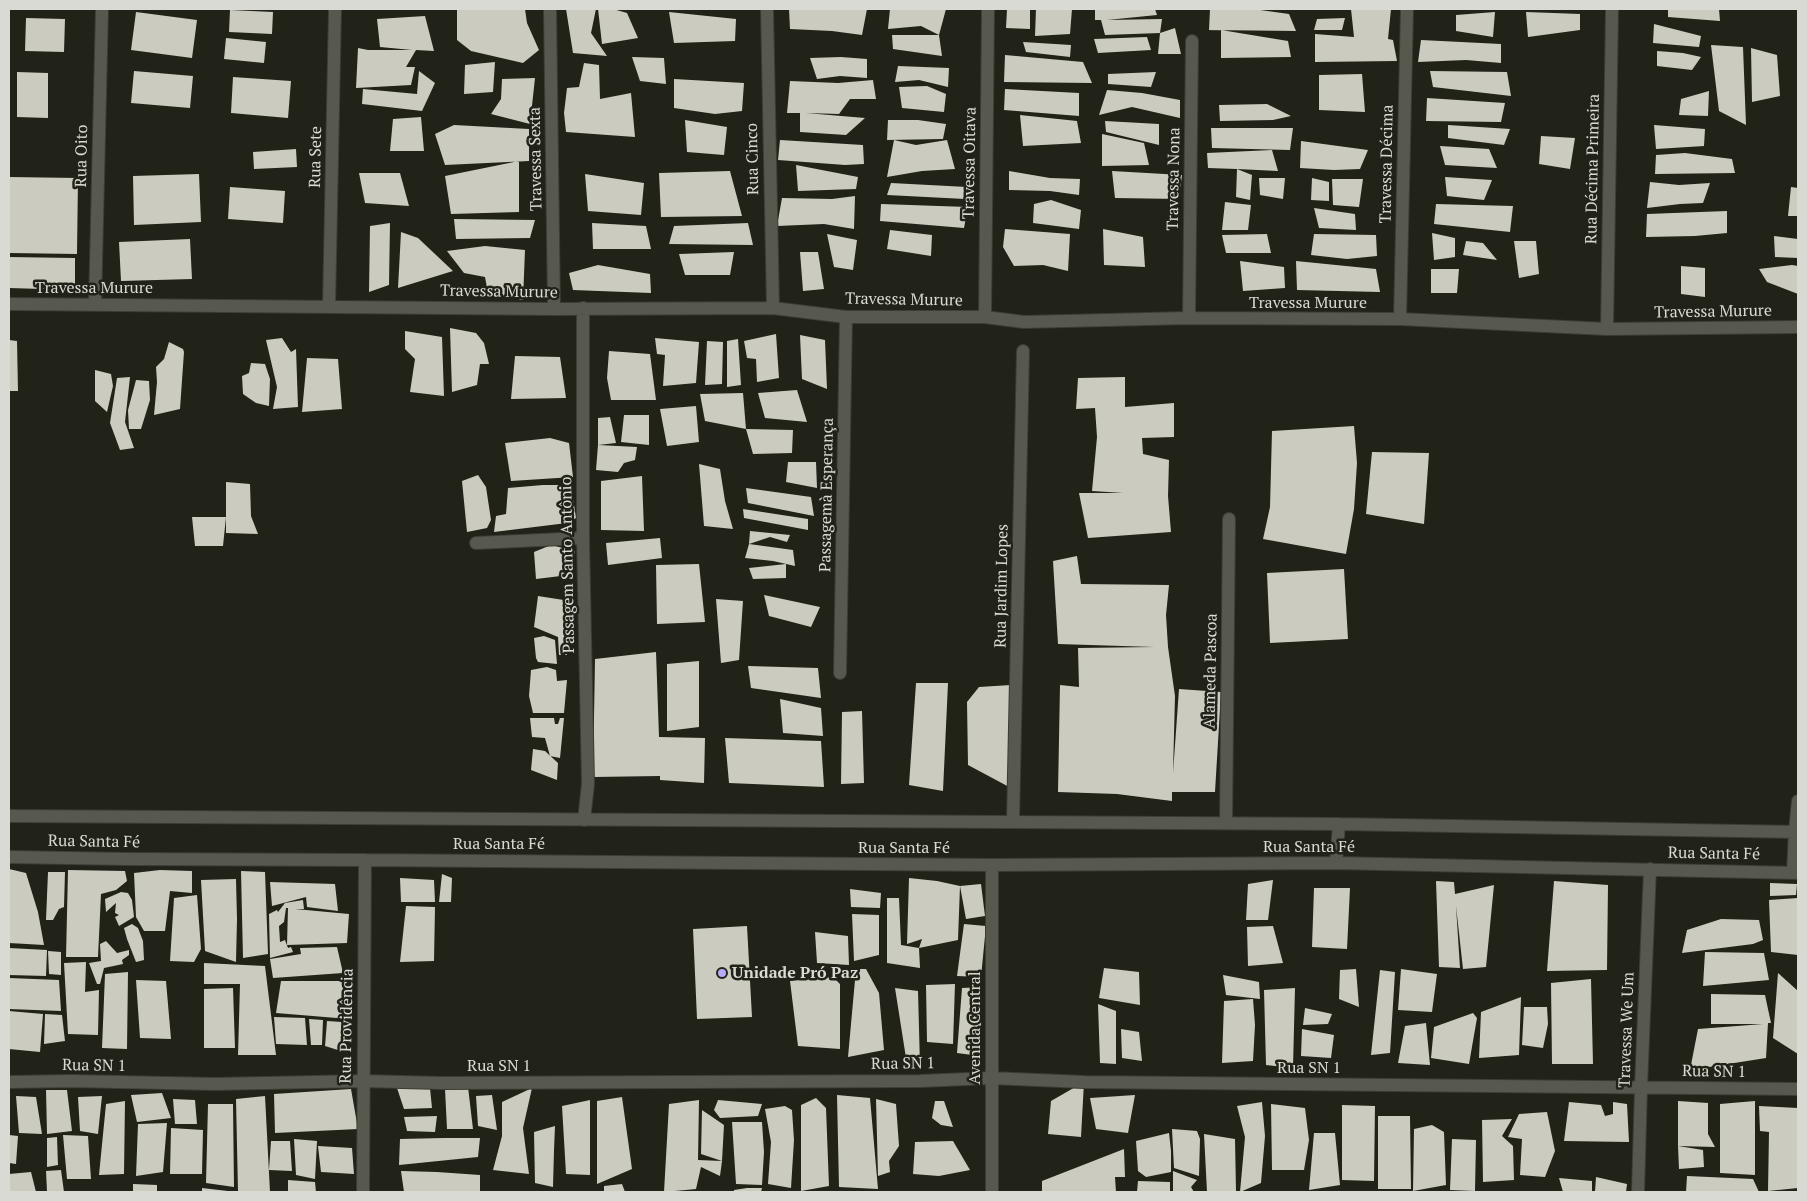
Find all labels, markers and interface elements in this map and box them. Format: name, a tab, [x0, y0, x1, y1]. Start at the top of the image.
street label: Rua Décima Primeira	[1582, 94, 1604, 244]
street label: Travessa Décima	[1376, 104, 1398, 224]
street label: Travessa Sexta	[525, 107, 547, 211]
street label: Travessa Oitava	[959, 107, 981, 219]
street label: Rua Cinco	[743, 123, 763, 195]
street label: Rua Oito	[72, 124, 92, 188]
street label: Rua Sete	[306, 126, 326, 188]
street label: Travessa Nona	[1163, 127, 1185, 231]
street label: Travessa Murure	[35, 278, 153, 298]
street label: Travessa Murure	[440, 281, 558, 303]
street label: Travessa Murure	[845, 289, 963, 311]
street label: Travessa Murure	[1249, 293, 1367, 313]
street label: Travessa Murure	[1654, 301, 1772, 323]
street label: Passagemà Esperança	[816, 418, 838, 572]
street label: Passagem Santo Antônio	[557, 476, 579, 654]
street label: Rua Jardim Lopes	[991, 524, 1013, 648]
street label: Alameda Pascoa	[1200, 613, 1222, 729]
street label: Rua Santa Fé	[48, 832, 140, 852]
street label: Rua Santa Fé	[453, 834, 545, 854]
street label: Rua Santa Fé	[1263, 837, 1355, 857]
street label: Rua Santa Fé	[858, 838, 950, 858]
street label: Rua Santa Fé	[1668, 844, 1760, 864]
place label: Unidade Pró Paz	[732, 963, 858, 983]
marker: Unidade Pró Paz	[716, 967, 728, 979]
street label: Rua Providência	[336, 968, 358, 1084]
street label: Avenida Central	[965, 971, 985, 1085]
street label: Travessa We Um	[1615, 972, 1639, 1088]
street label: Rua SN 1	[871, 1054, 935, 1074]
street label: Rua SN 1	[62, 1056, 126, 1076]
street label: Rua SN 1	[467, 1056, 531, 1076]
street label: Rua SN 1	[1277, 1058, 1341, 1078]
street label: Rua SN 1	[1682, 1062, 1746, 1082]

